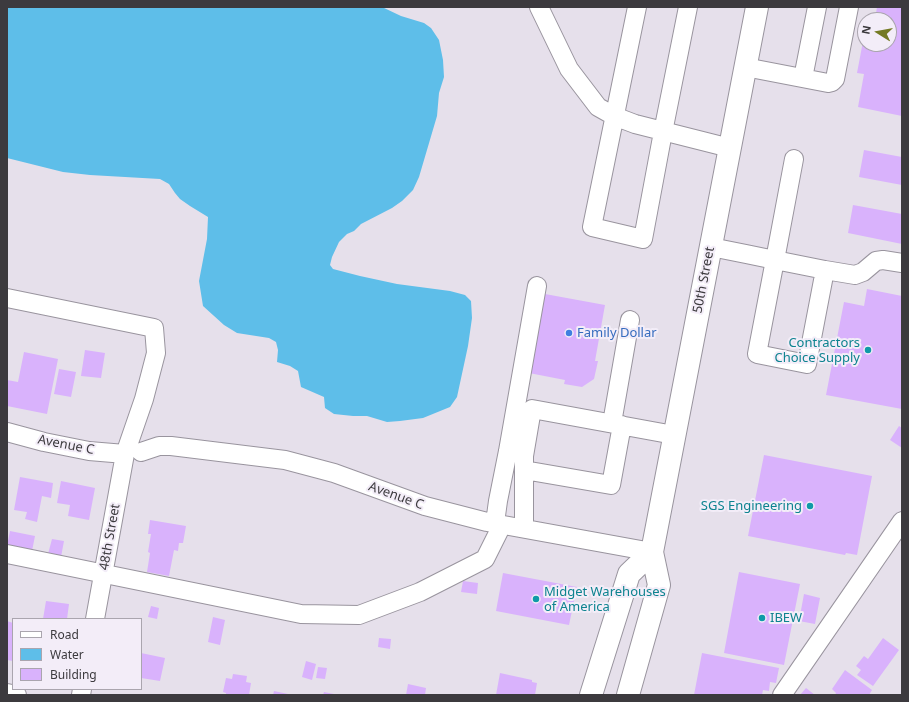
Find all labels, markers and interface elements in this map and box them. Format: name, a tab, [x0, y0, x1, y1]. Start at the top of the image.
north arrow	[857, 12, 897, 52]
text: N	[857, 24, 874, 36]
street label: 50th Street	[690, 245, 718, 315]
place label: Family Dollar	[577, 325, 657, 341]
marker: Family Dollar	[564, 328, 574, 338]
place label: Contractors Choice Supply	[774, 335, 860, 366]
marker: Contractors Choice Supply	[863, 345, 873, 355]
street label: Avenue C	[36, 432, 96, 458]
street label: Avenue C	[366, 479, 426, 513]
place label: SGS Engineering	[701, 498, 802, 514]
marker: SGS Engineering	[805, 501, 815, 511]
street label: 48th Street	[96, 503, 124, 571]
place label: Midget Warehouses of America	[544, 584, 666, 615]
marker: Midget Warehouses of America	[531, 594, 541, 604]
place label: IBEW	[770, 610, 802, 626]
marker: IBEW	[757, 613, 767, 623]
legend	[12, 618, 142, 690]
text: Road	[50, 626, 79, 643]
text: Water	[50, 646, 84, 663]
text: Building	[50, 666, 97, 683]

